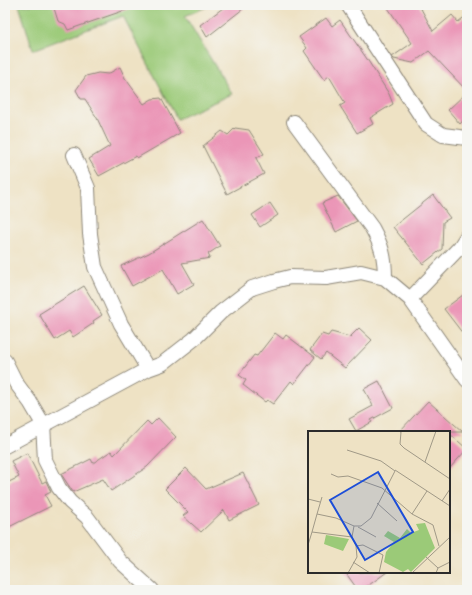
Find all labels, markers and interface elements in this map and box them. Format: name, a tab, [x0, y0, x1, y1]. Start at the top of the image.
inset map	[308, 431, 450, 573]

